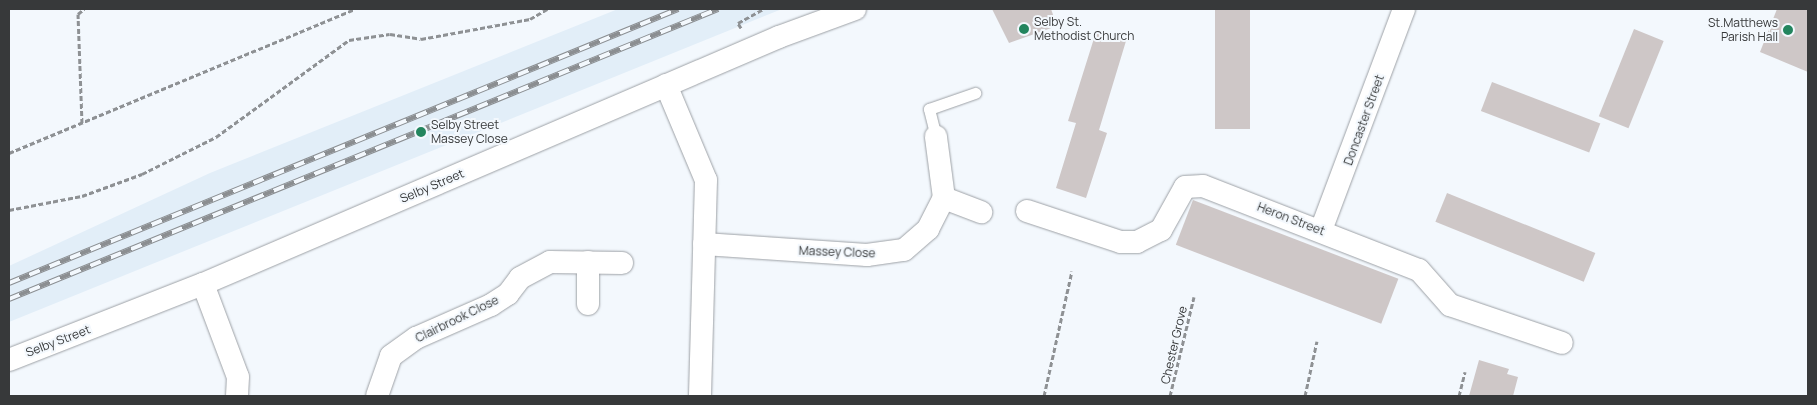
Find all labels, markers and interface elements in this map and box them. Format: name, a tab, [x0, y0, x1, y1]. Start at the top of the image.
place label: Selby St. Methodist Church	[1034, 15, 1134, 43]
place label: St.Matthews Parish Hall	[1708, 16, 1778, 44]
marker: Selby St. Methodist Church	[1018, 23, 1030, 35]
marker: St.Matthews Parish Hall	[1782, 24, 1794, 36]
street label: Doncaster Street	[1341, 73, 1387, 167]
place label: Selby Street Massey Close	[431, 118, 508, 146]
marker: Selby Street Massey Close	[415, 126, 427, 138]
street label: Selby Street	[398, 166, 466, 206]
street label: Heron Street	[1255, 200, 1327, 238]
street label: Massey Close	[798, 243, 876, 261]
street label: Clairbrook Close	[413, 293, 501, 345]
street label: Chester Grove	[1158, 305, 1190, 385]
street label: Selby Street	[24, 322, 92, 360]

